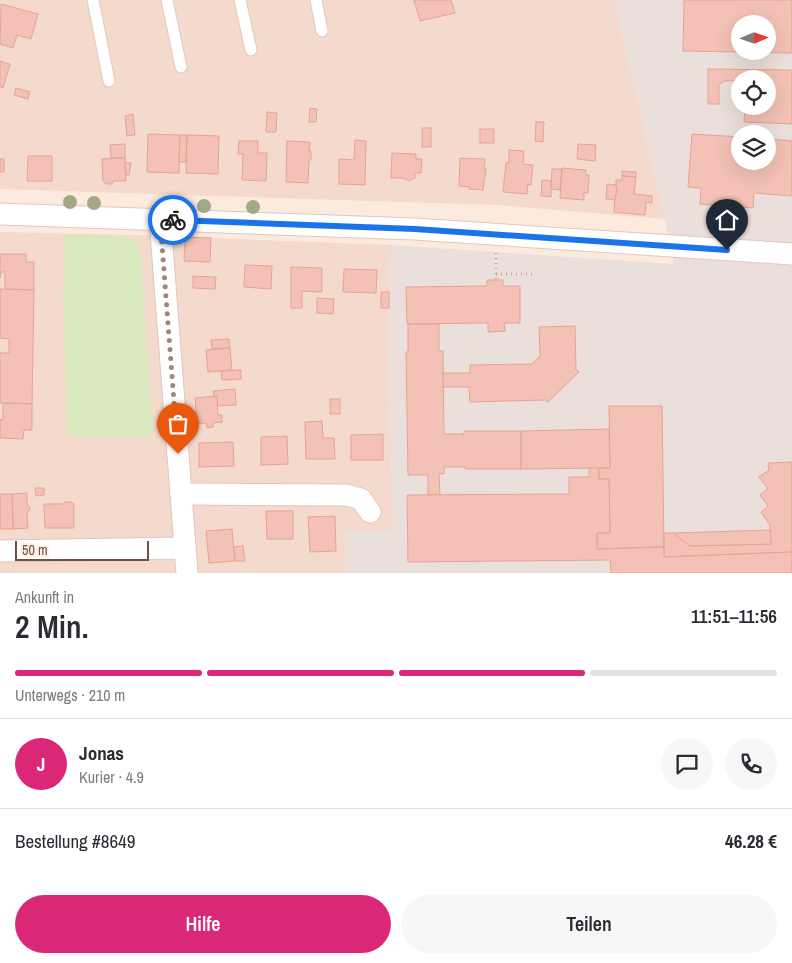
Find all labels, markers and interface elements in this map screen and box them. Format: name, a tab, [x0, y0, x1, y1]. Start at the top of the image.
north arrow	[731, 15, 776, 60]
map controls	[731, 15, 776, 170]
button: locate	[731, 70, 776, 115]
button: layers	[731, 125, 776, 170]
courier	[148, 195, 198, 245]
pin	[706, 199, 748, 250]
icon: bike	[159, 206, 187, 234]
icon: home	[713, 206, 741, 234]
pin	[157, 403, 199, 454]
icon: bag	[164, 410, 192, 438]
scale bar	[15, 538, 149, 561]
text: 50 m	[22, 541, 48, 559]
text: Ankunft in	[15, 586, 74, 608]
text: 11:51–11:56	[691, 603, 777, 629]
text: 2 Min.	[15, 605, 89, 648]
text: Unterwegs · 210 m	[15, 684, 125, 706]
button: chat	[661, 738, 713, 790]
button: phone	[725, 738, 777, 790]
text: Jonas	[79, 740, 124, 766]
text: J	[37, 751, 45, 777]
text: Kurier · 4.9	[79, 766, 144, 788]
text: Bestellung #8649	[15, 828, 135, 854]
text: 46.28 €	[725, 828, 777, 854]
button: Hilfe	[15, 895, 391, 953]
button: Teilen	[401, 895, 777, 953]

